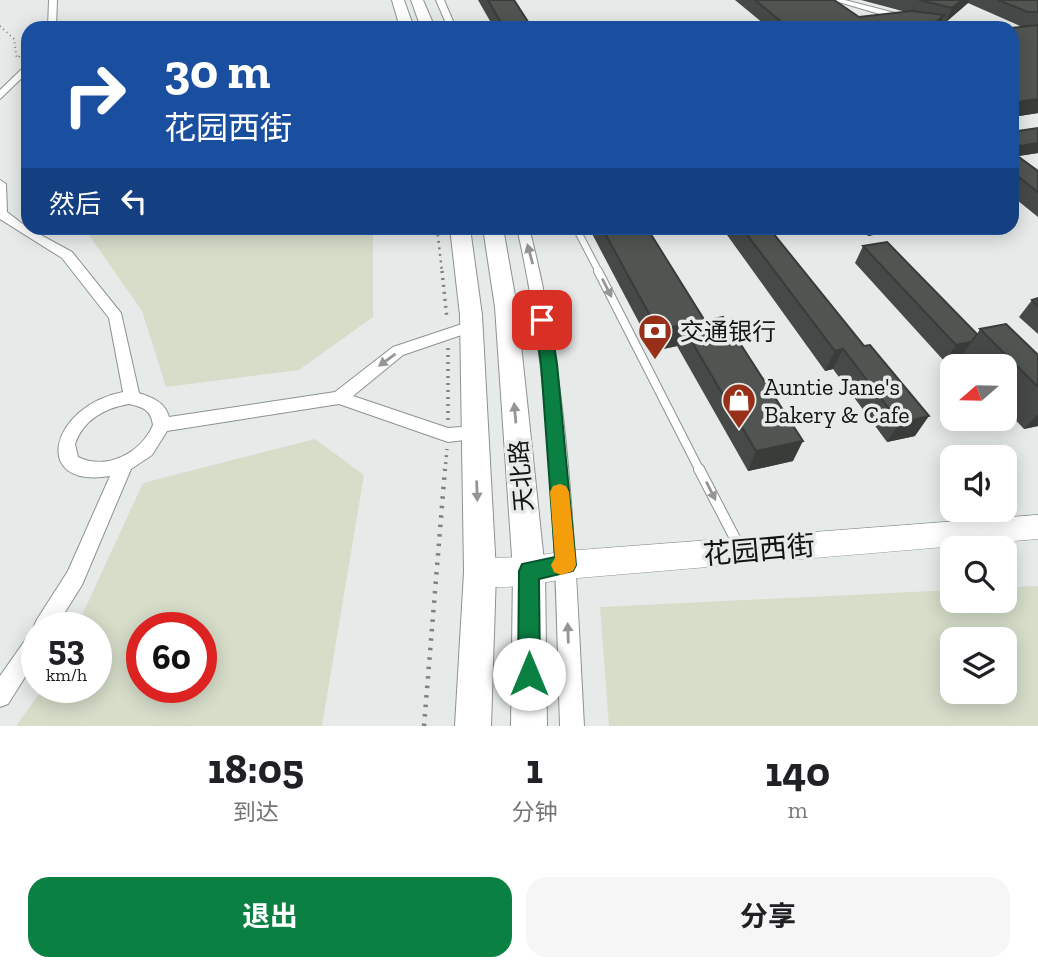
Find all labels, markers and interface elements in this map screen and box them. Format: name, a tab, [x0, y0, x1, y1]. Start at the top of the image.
text: 30 m	[164, 42, 270, 101]
icon: right	[49, 49, 140, 140]
text: 花园西街	[164, 109, 292, 147]
icon: left	[115, 182, 153, 220]
text: 然后	[49, 188, 101, 220]
one-way arrow	[524, 243, 535, 265]
one-way arrow	[602, 278, 613, 298]
pin	[512, 290, 572, 350]
icon: arrive	[523, 301, 561, 339]
bank icon: 交通银行	[636, 312, 674, 361]
place label: 交通银行	[680, 317, 776, 346]
one-way arrow	[378, 352, 396, 367]
north arrow	[940, 354, 1017, 430]
map controls	[940, 354, 1017, 704]
place label: Auntie Jane's Bakery & Cafe	[764, 372, 910, 429]
shop icon: Auntie Jane's Bakery & Cafe	[720, 381, 758, 430]
one-way arrow	[509, 402, 520, 424]
street label: 天北路	[503, 439, 539, 513]
button: sound	[940, 445, 1017, 522]
one-way arrow	[471, 480, 482, 502]
one-way arrow	[705, 481, 716, 501]
street label: 花园西街	[702, 529, 816, 571]
button: search	[940, 536, 1017, 613]
speed limit sign: 60	[126, 612, 217, 703]
one-way arrow	[563, 622, 574, 644]
text: 53	[48, 627, 85, 669]
button: layers	[940, 627, 1017, 704]
position arrow	[492, 637, 566, 711]
text: km/h	[46, 664, 87, 686]
text: 18:05	[208, 743, 304, 794]
text: 1	[526, 743, 543, 794]
text: 140	[765, 746, 830, 797]
text: m	[788, 796, 808, 824]
text: 到达	[233, 798, 279, 826]
text: 分钟	[512, 798, 558, 826]
button: 退出	[28, 877, 512, 957]
button: 分享	[526, 877, 1010, 957]

